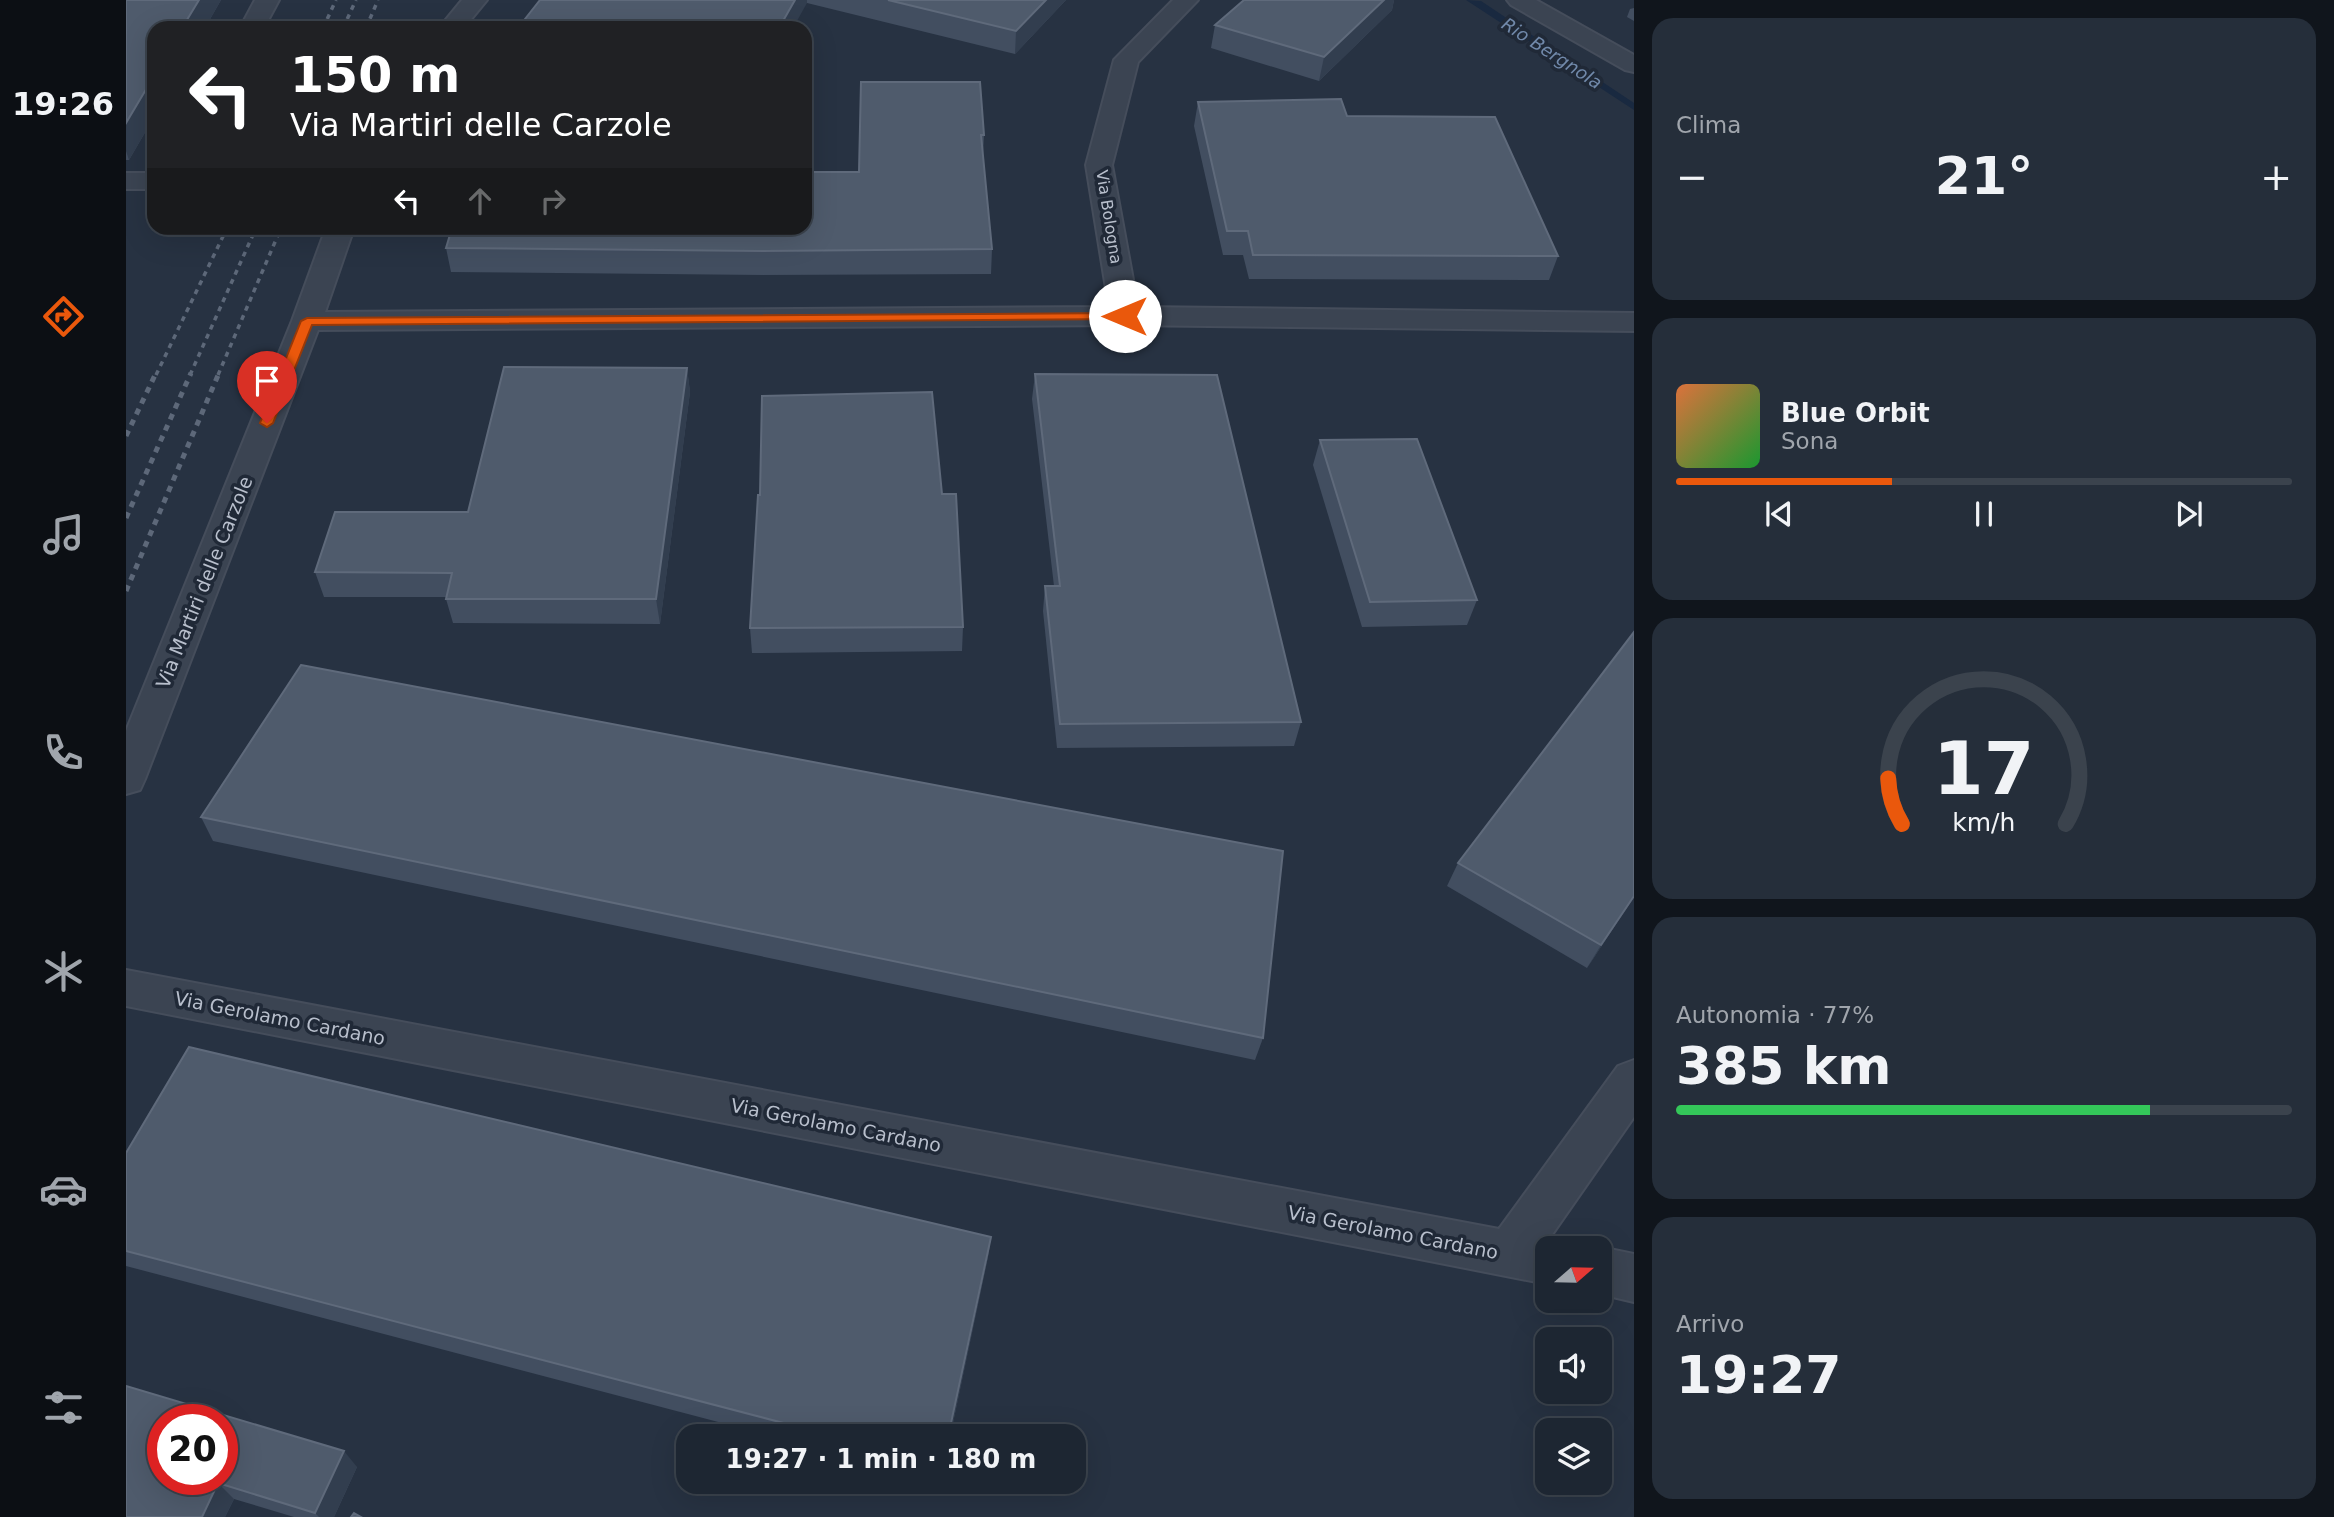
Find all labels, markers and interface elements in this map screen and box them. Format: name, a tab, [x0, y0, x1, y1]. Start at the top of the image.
water label: Rio Bergnola	[1498, 13, 1606, 93]
text: 150 m	[290, 47, 460, 104]
icon: left	[175, 49, 266, 140]
text: 19:26	[12, 85, 114, 123]
text: Via Martiri delle Carzole	[290, 106, 672, 144]
text: Clima	[1676, 112, 1741, 138]
text: 21°	[1935, 146, 2033, 206]
text: −	[1676, 155, 1708, 199]
text: +	[2260, 155, 2292, 199]
street label: Via Bologna	[1092, 169, 1126, 265]
icon: left	[388, 182, 426, 220]
icon: ahead	[461, 182, 499, 220]
icon: right	[534, 182, 572, 220]
position arrow	[1088, 279, 1162, 353]
icon: directions	[39, 292, 88, 341]
pin	[237, 351, 297, 423]
icon: arrive	[248, 362, 286, 400]
text: Blue Orbit	[1781, 398, 1930, 428]
text: Sona	[1781, 428, 1838, 454]
street label: Via Martiri delle Carzole	[151, 473, 257, 691]
icon: previous	[1760, 495, 1798, 533]
icon: pause	[1965, 495, 2003, 533]
icon: next	[2170, 495, 2208, 533]
icon: music	[39, 510, 88, 559]
text: 17	[1933, 727, 2035, 812]
icon: phone	[39, 728, 88, 777]
text: km/h	[1952, 808, 2016, 837]
icon: climate	[39, 947, 88, 996]
street label: Via Gerolamo Cardano	[173, 987, 387, 1049]
text: Autonomia · 77%	[1676, 1002, 1874, 1028]
text: 385 km	[1676, 1036, 1891, 1096]
street label: Via Gerolamo Cardano	[729, 1094, 943, 1156]
icon: car	[39, 1165, 88, 1214]
street label: Via Gerolamo Cardano	[1286, 1201, 1500, 1263]
north arrow	[1535, 1236, 1612, 1312]
map controls	[1535, 1236, 1612, 1495]
text: Arrivo	[1676, 1311, 1744, 1337]
button: sound	[1535, 1327, 1612, 1404]
text: 19:27	[1676, 1345, 1842, 1405]
icon: filters	[39, 1383, 88, 1432]
speed limit sign: 20	[147, 1404, 238, 1495]
button: layers	[1535, 1418, 1612, 1495]
text: 19:27 · 1 min · 180 m	[726, 1444, 1036, 1474]

